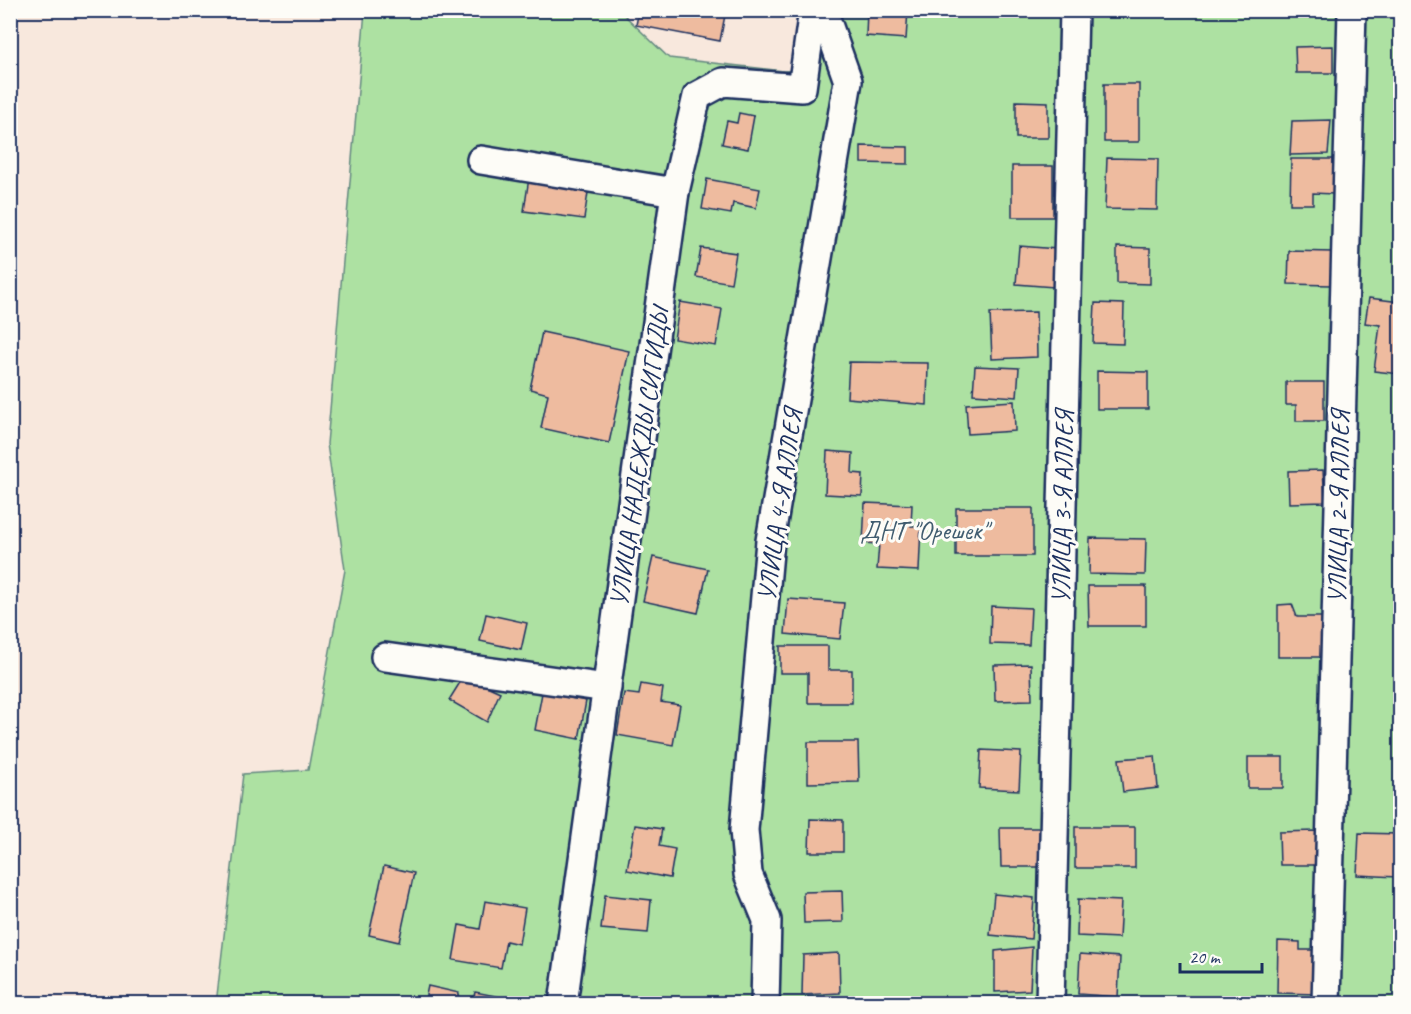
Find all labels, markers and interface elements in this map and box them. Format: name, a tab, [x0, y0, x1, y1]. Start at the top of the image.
street label: УЛИЦА НАДЕЖДЫ СИГИДЫ	[602, 301, 677, 608]
street label: УЛИЦА 4-Я АЛЛЕЯ	[750, 403, 810, 603]
street label: УЛИЦА 3-Я АЛЛЕЯ	[1044, 406, 1081, 604]
street label: УЛИЦА 2-Я АЛЛЕЯ	[1320, 406, 1357, 604]
park label: ДНТ "Орешек"	[860, 514, 992, 547]
scale bar	[1180, 936, 1262, 974]
text: 20 m	[1189, 946, 1222, 968]

